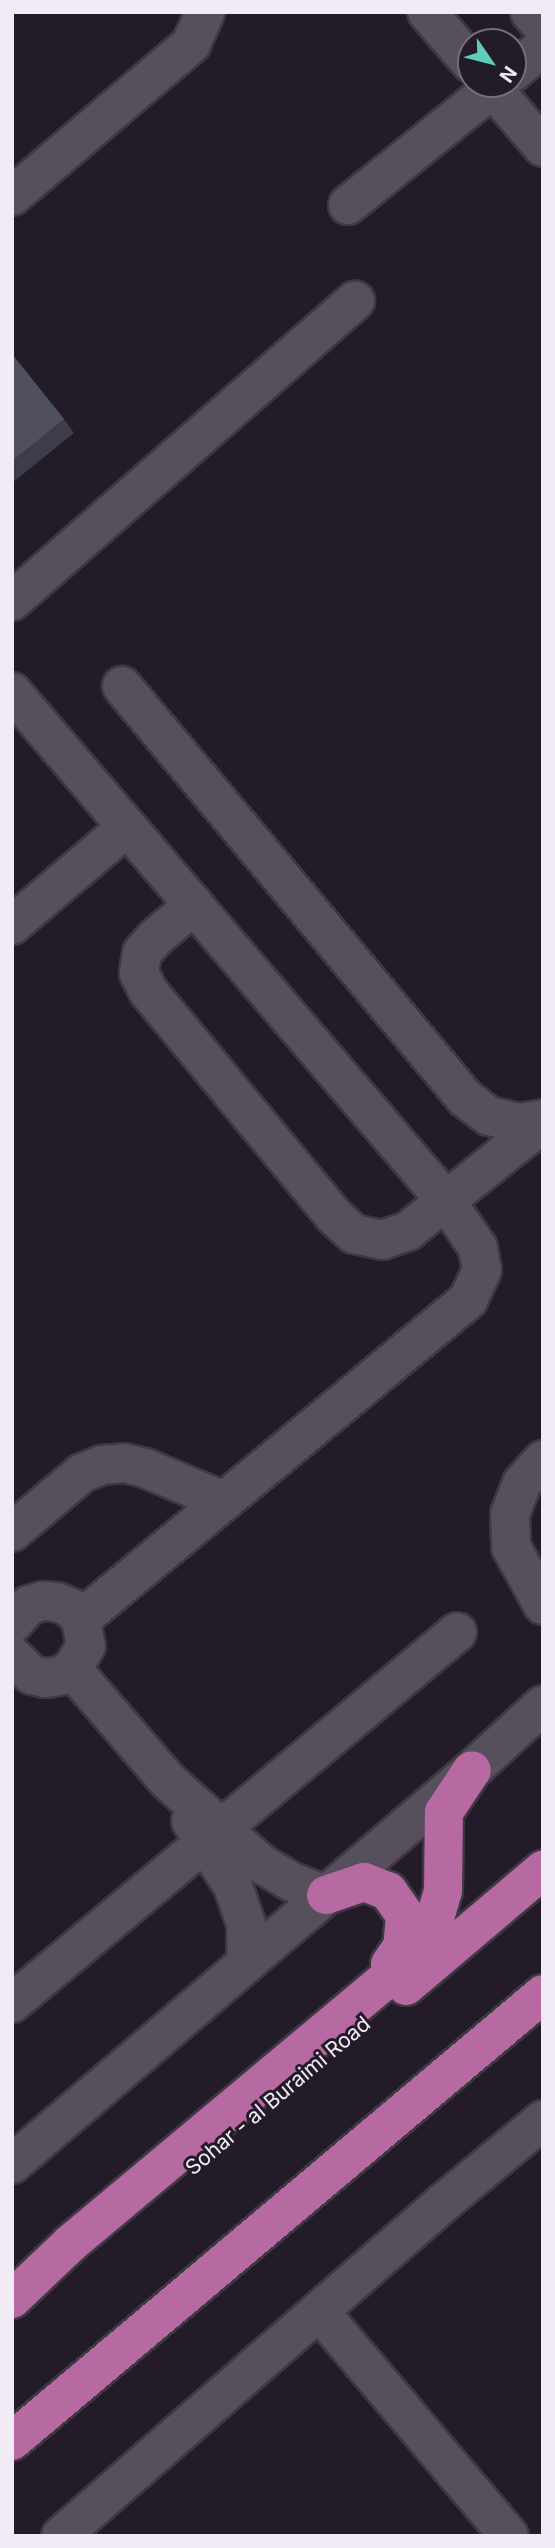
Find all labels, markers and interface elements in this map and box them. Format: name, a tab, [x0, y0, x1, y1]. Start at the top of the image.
north arrow	[457, 28, 527, 98]
text: N	[494, 62, 522, 87]
street label: Sohar - al Buraimi Road	[180, 2011, 376, 2181]

